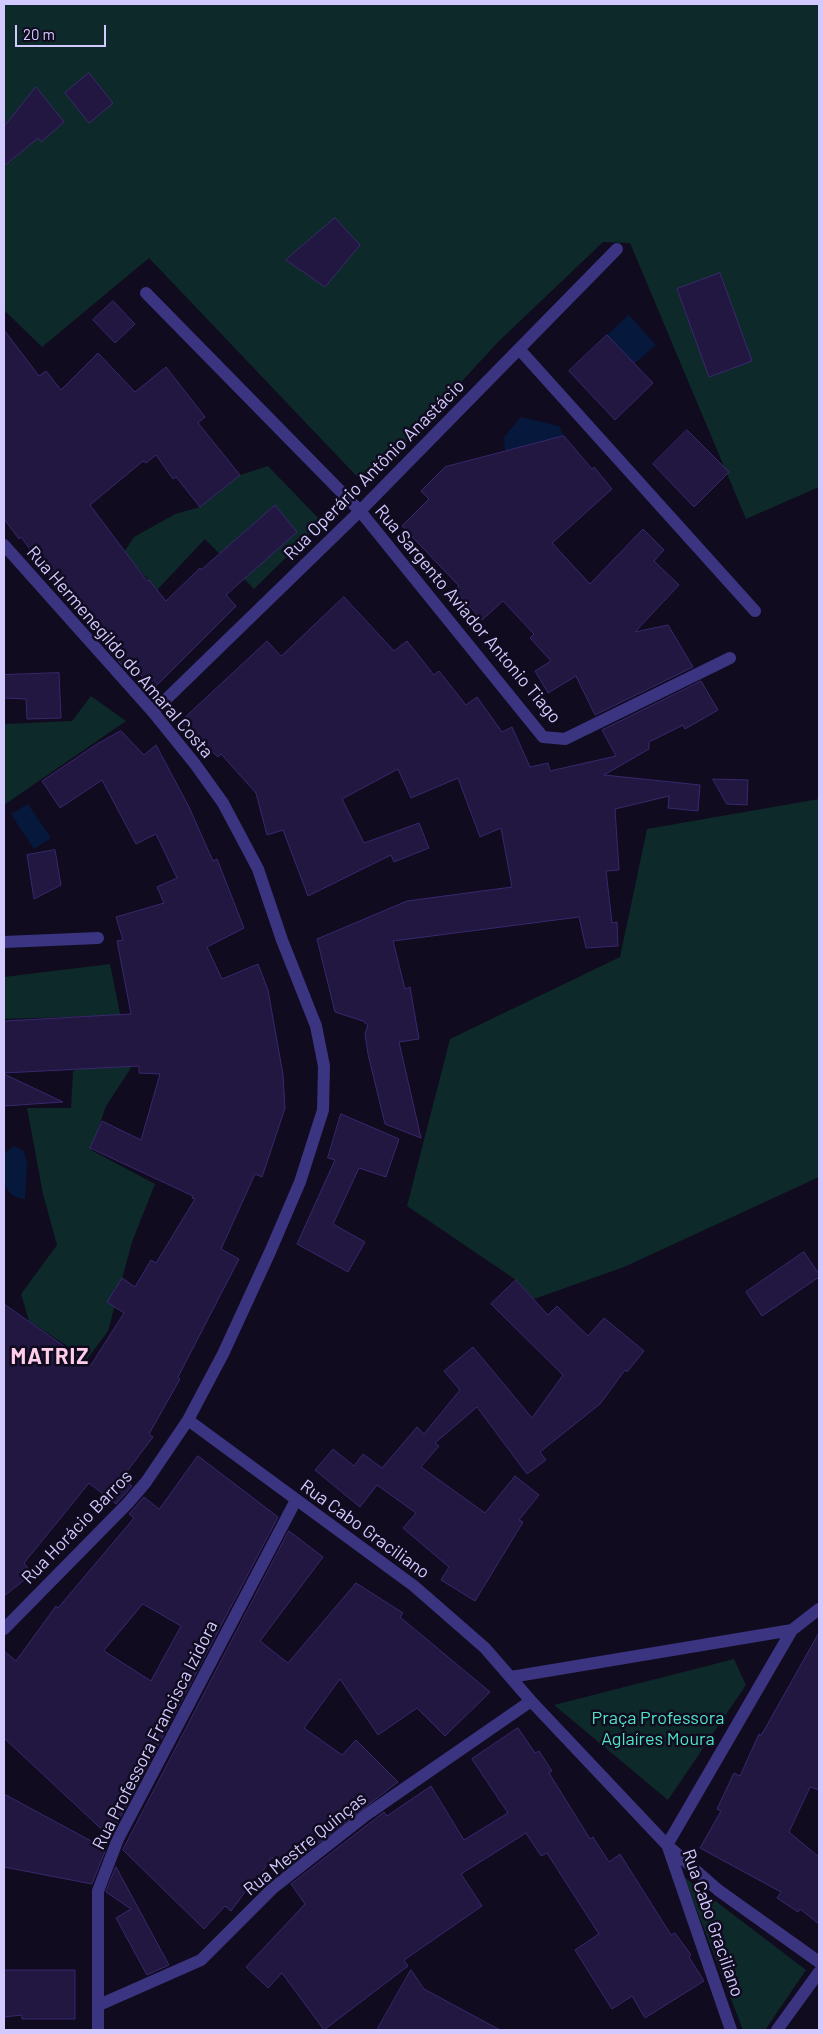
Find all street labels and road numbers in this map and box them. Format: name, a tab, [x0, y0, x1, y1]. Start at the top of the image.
street label: Rua Operário Antônio Anastácio	[279, 375, 469, 565]
street label: Rua Sargento Aviador Antonio Tiago	[370, 500, 566, 728]
street label: Rua Hermenegildo do Amaral Costa	[22, 542, 218, 762]
street label: Rua Horácio Barros	[17, 1466, 137, 1588]
street label: Rua Cabo Graciliano	[296, 1475, 434, 1583]
street label: Rua Professora Francisca Izidora	[88, 1617, 222, 1853]
street label: Rua Mestre Quinças	[239, 1788, 371, 1900]
street label: Rua Cabo Graciliano	[678, 1846, 748, 2000]

